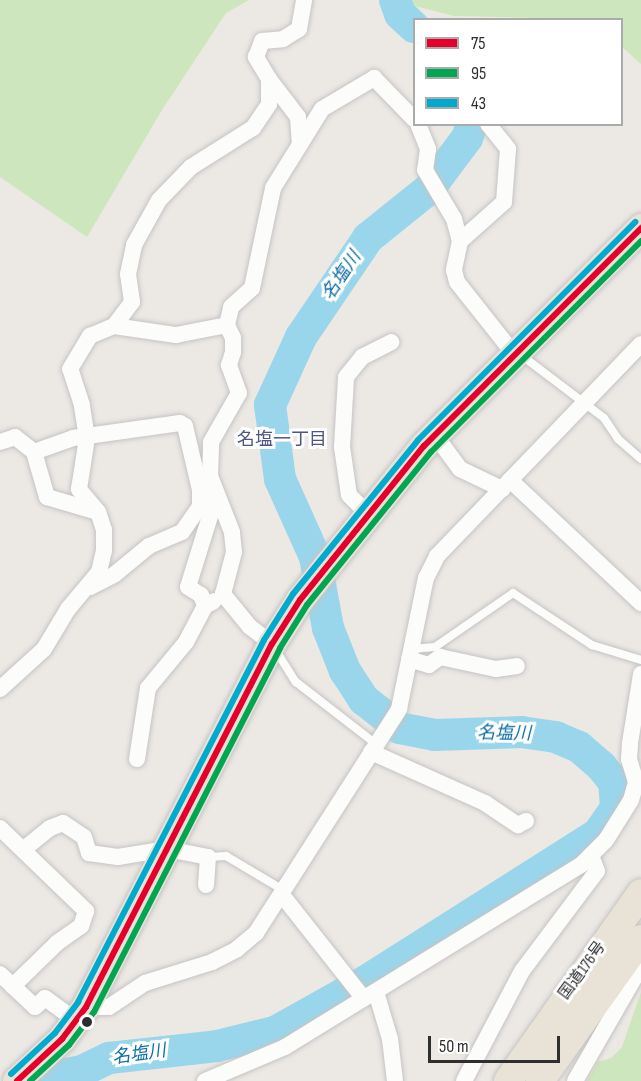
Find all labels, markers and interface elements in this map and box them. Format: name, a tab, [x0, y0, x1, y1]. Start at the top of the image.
legend	[413, 18, 623, 126]
text: 75	[471, 33, 485, 54]
text: 95	[471, 63, 486, 84]
text: 43	[471, 93, 486, 114]
water label: 名塩川	[318, 248, 366, 304]
district label: 名塩一丁目	[237, 429, 327, 451]
water label: 名塩川	[477, 723, 531, 745]
street label: 国道176号	[556, 938, 610, 1004]
unlabelled marker	[81, 1016, 93, 1028]
scale bar	[431, 1024, 563, 1062]
text: 50 m	[439, 1036, 469, 1057]
water label: 名塩川	[111, 1041, 167, 1069]

